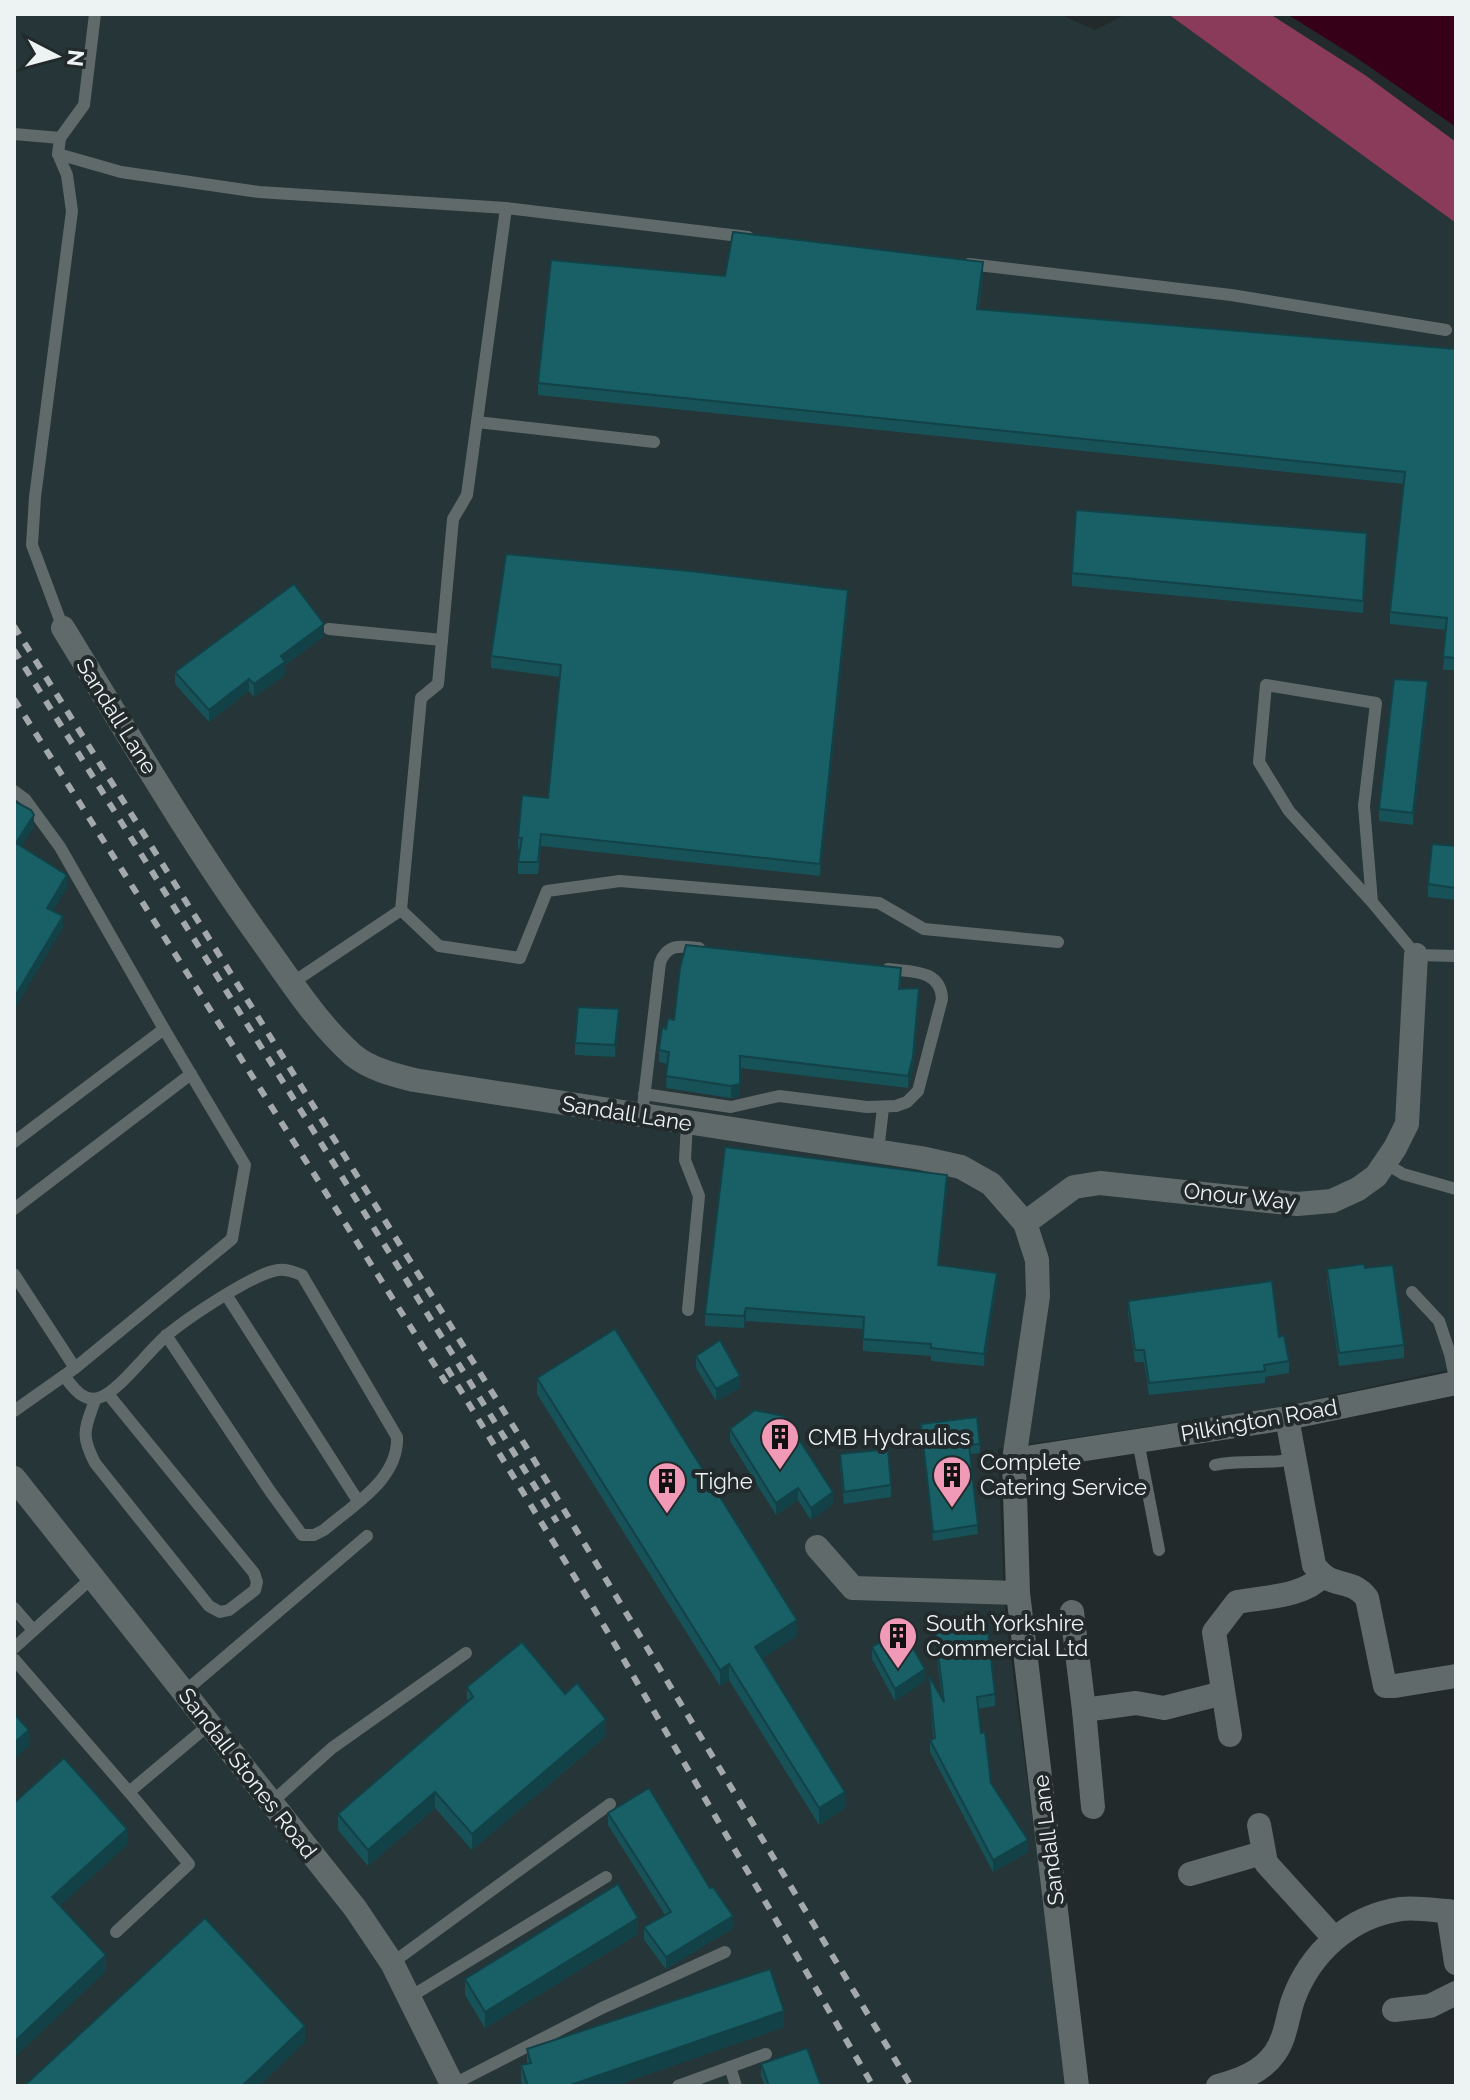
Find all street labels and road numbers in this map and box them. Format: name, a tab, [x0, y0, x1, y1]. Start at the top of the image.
street label: Sandall Lane	[71, 653, 163, 779]
street label: Sandall Lane	[560, 1090, 694, 1136]
street label: Onour Way	[1182, 1177, 1298, 1215]
street label: Pilkington Road	[1179, 1393, 1339, 1447]
street label: Sandall Stones Road	[173, 1683, 323, 1863]
street label: Sandall Lane	[1027, 1773, 1069, 1907]

